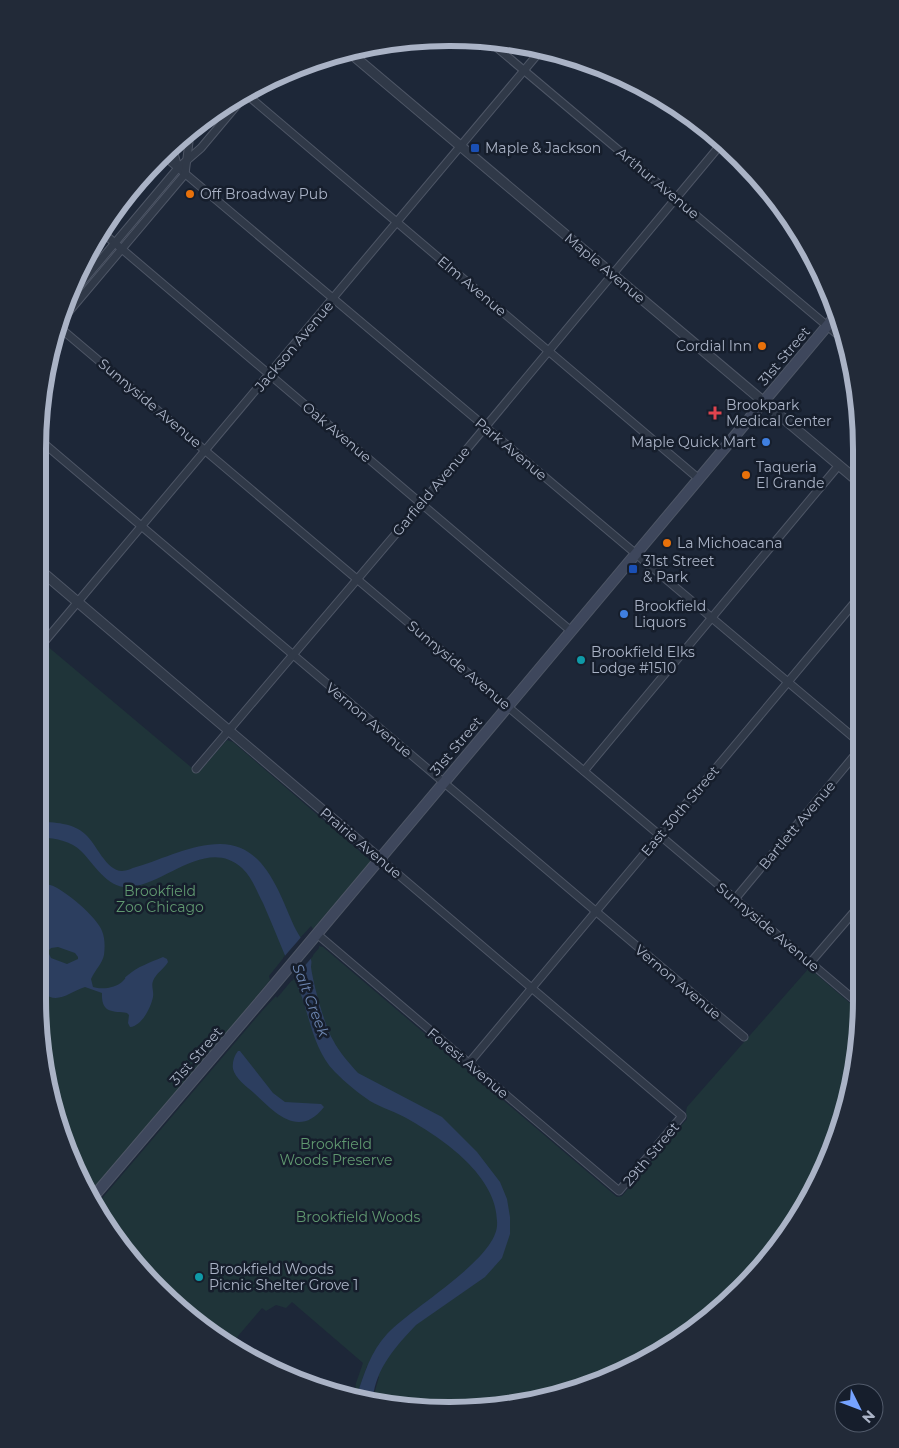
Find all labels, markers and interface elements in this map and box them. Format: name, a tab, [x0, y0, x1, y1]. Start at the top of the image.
place label: Maple & Jackson	[485, 139, 601, 157]
marker: Maple & Jackson	[469, 142, 481, 154]
street label: Arthur Avenue	[613, 143, 703, 223]
place label: Off Broadway Pub	[200, 185, 328, 203]
marker: Off Broadway Pub	[184, 188, 196, 200]
street label: Maple Avenue	[561, 229, 649, 307]
street label: Elm Avenue	[434, 252, 510, 320]
street label: Jackson Avenue	[250, 297, 337, 396]
street label: 31st Street	[754, 323, 814, 389]
place label: Cordial Inn	[676, 337, 752, 355]
marker: Cordial Inn	[756, 340, 768, 352]
street label: Sunnyside Avenue	[95, 355, 205, 451]
place label: Brookpark Medical Center	[726, 396, 832, 430]
street label: Oak Avenue	[299, 398, 375, 466]
marker: Brookpark Medical Center	[708, 406, 722, 420]
street label: Park Avenue	[471, 414, 551, 484]
place label: Maple Quick Mart	[631, 433, 756, 451]
marker: Maple Quick Mart	[760, 436, 772, 448]
street label: Garfield Avenue	[388, 442, 474, 540]
place label: Taqueria El Grande	[756, 458, 824, 492]
marker: Taqueria El Grande	[740, 469, 752, 481]
place label: La Michoacana	[677, 534, 782, 552]
marker: La Michoacana	[661, 537, 673, 549]
place label: 31st Street & Park	[643, 552, 715, 586]
marker: 31st Street & Park	[627, 563, 639, 575]
place label: Brookfield Liquors	[634, 597, 706, 631]
marker: Brookfield Liquors	[618, 608, 630, 620]
street label: Sunnyside Avenue	[404, 617, 514, 713]
place label: Brookfield Elks Lodge #1510	[591, 643, 695, 677]
marker: Brookfield Elks Lodge #1510	[575, 654, 587, 666]
street label: Vernon Avenue	[322, 679, 416, 761]
street label: 31st Street	[426, 713, 486, 779]
street label: East 30th Street	[637, 762, 723, 860]
street label: Bartlett Avenue	[755, 777, 839, 873]
street label: Prairie Avenue	[317, 804, 405, 882]
street label: Sunnyside Avenue	[713, 879, 823, 975]
park label: Brookfield Zoo Chicago	[116, 882, 204, 916]
street label: Vernon Avenue	[631, 941, 725, 1023]
water label: Salt Creek	[288, 961, 334, 1040]
street label: 31st Street	[166, 1023, 226, 1089]
street label: Forest Avenue	[424, 1024, 512, 1102]
street label: 29th Street	[619, 1118, 683, 1190]
park label: Brookfield Woods Preserve	[280, 1135, 392, 1169]
park label: Brookfield Woods	[296, 1208, 420, 1226]
place label: Brookfield Woods Picnic Shelter Grove 1	[209, 1260, 358, 1294]
marker: Brookfield Woods Picnic Shelter Grove 1	[193, 1271, 205, 1283]
north arrow	[834, 1383, 884, 1433]
text: N	[858, 1406, 879, 1427]

